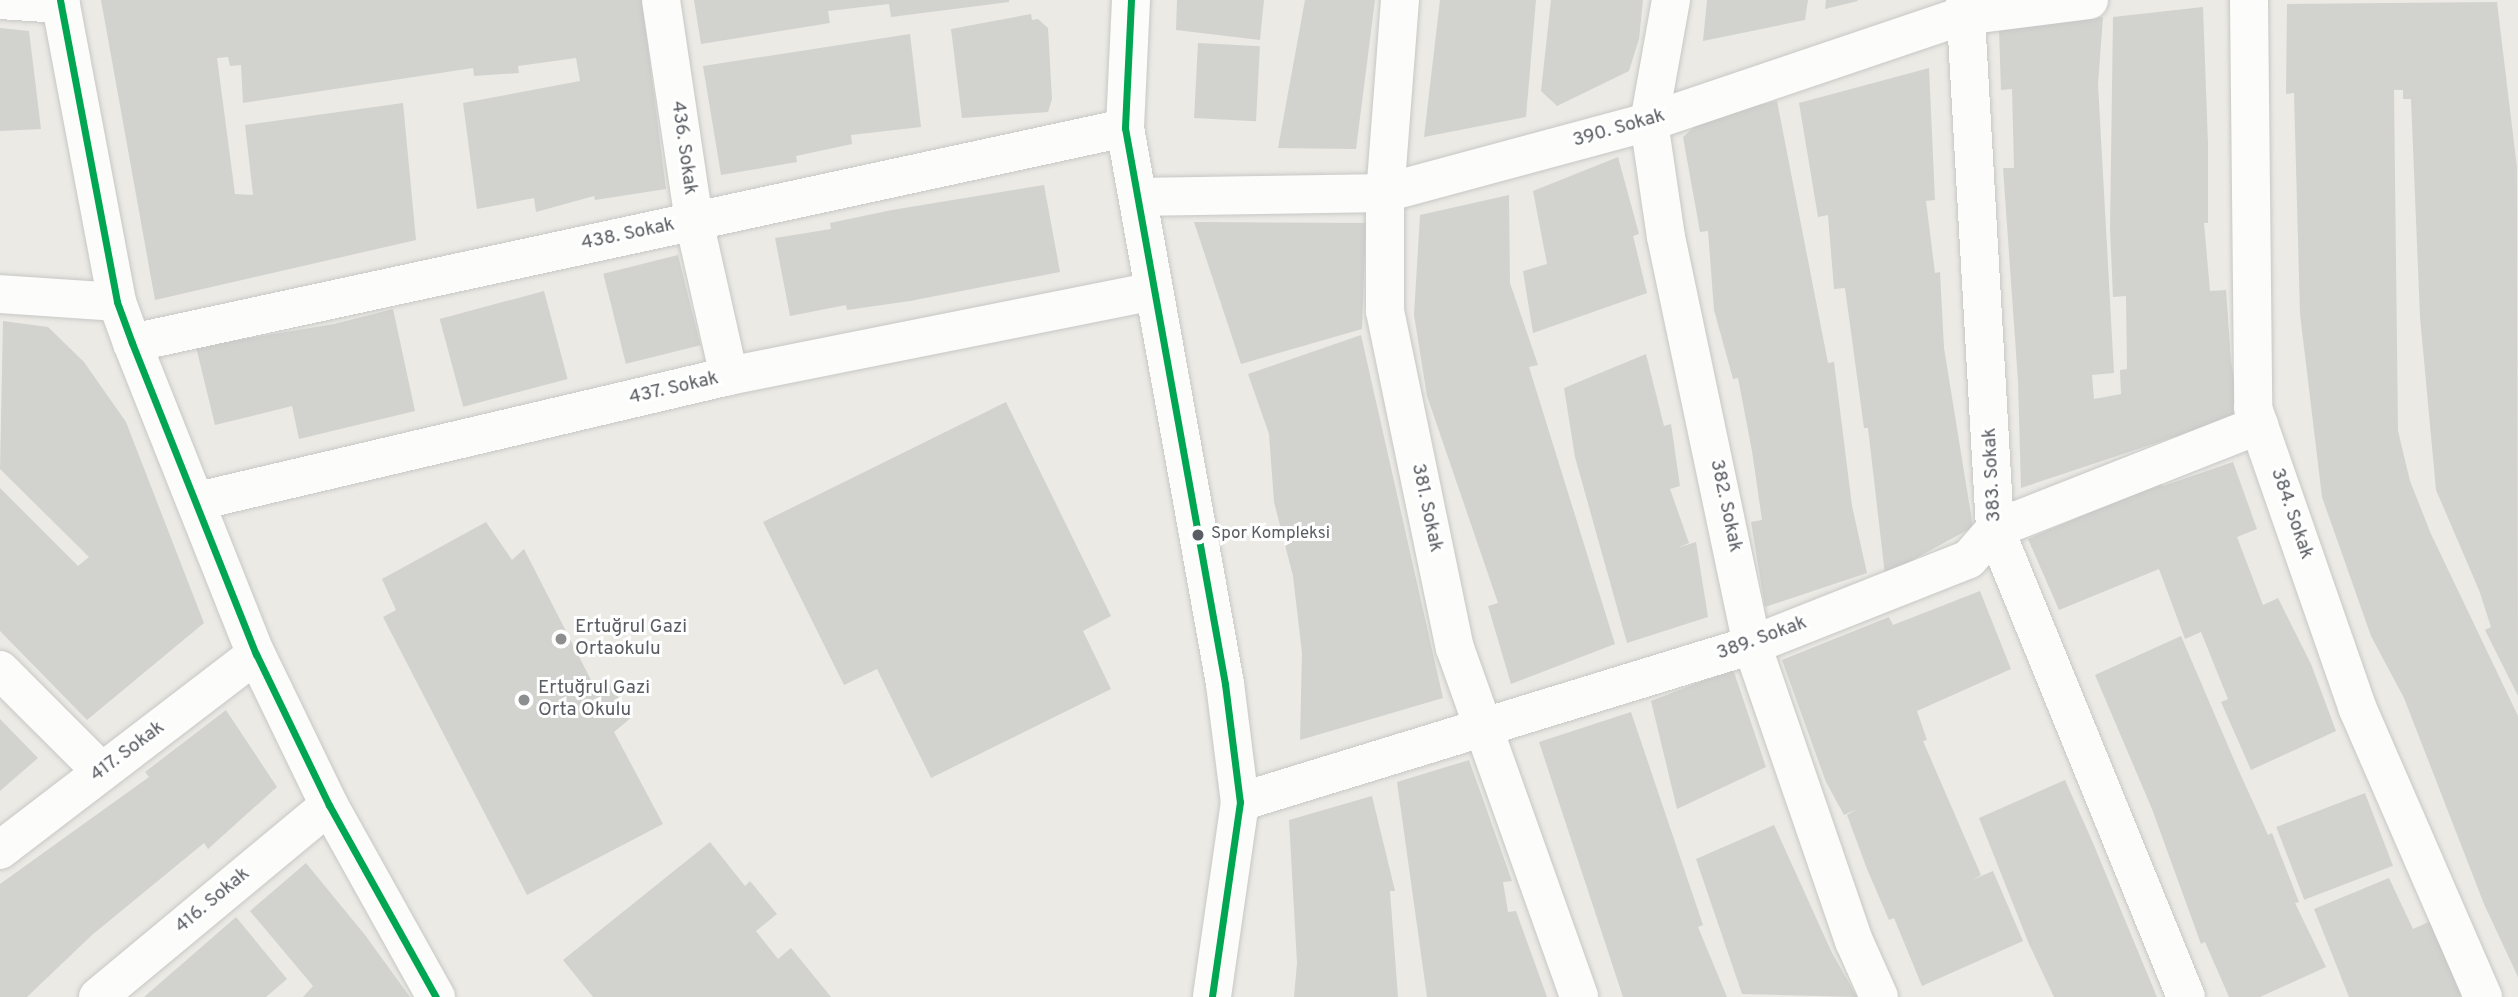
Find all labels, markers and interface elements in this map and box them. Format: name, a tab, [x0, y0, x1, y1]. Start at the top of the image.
street label: 436. Sokak	[665, 100, 701, 196]
street label: 390. Sokak	[1570, 105, 1668, 153]
street label: 438. Sokak	[579, 214, 677, 256]
street label: 437. Sokak	[627, 368, 721, 410]
street label: 383. Sokak	[1979, 427, 2007, 523]
street label: 382. Sokak	[1704, 457, 1746, 555]
street label: 381. Sokak	[1405, 462, 1447, 554]
street label: 384. Sokak	[2265, 465, 2317, 563]
place label: Spor Kompleksi	[1211, 525, 1330, 545]
marker: Spor Kompleksi	[1191, 528, 1205, 542]
street label: 389. Sokak	[1714, 612, 1810, 666]
place label: Ertuğrul Gazi Ortaokulu	[575, 617, 687, 661]
marker: Ertuğrul Gazi Ortaokulu	[553, 631, 569, 647]
place label: Ertuğrul Gazi Orta Okulu	[538, 678, 650, 722]
marker: Ertuğrul Gazi Orta Okulu	[516, 692, 532, 708]
street label: 417. Sokak	[86, 717, 170, 787]
street label: 416. Sokak	[171, 863, 255, 939]

